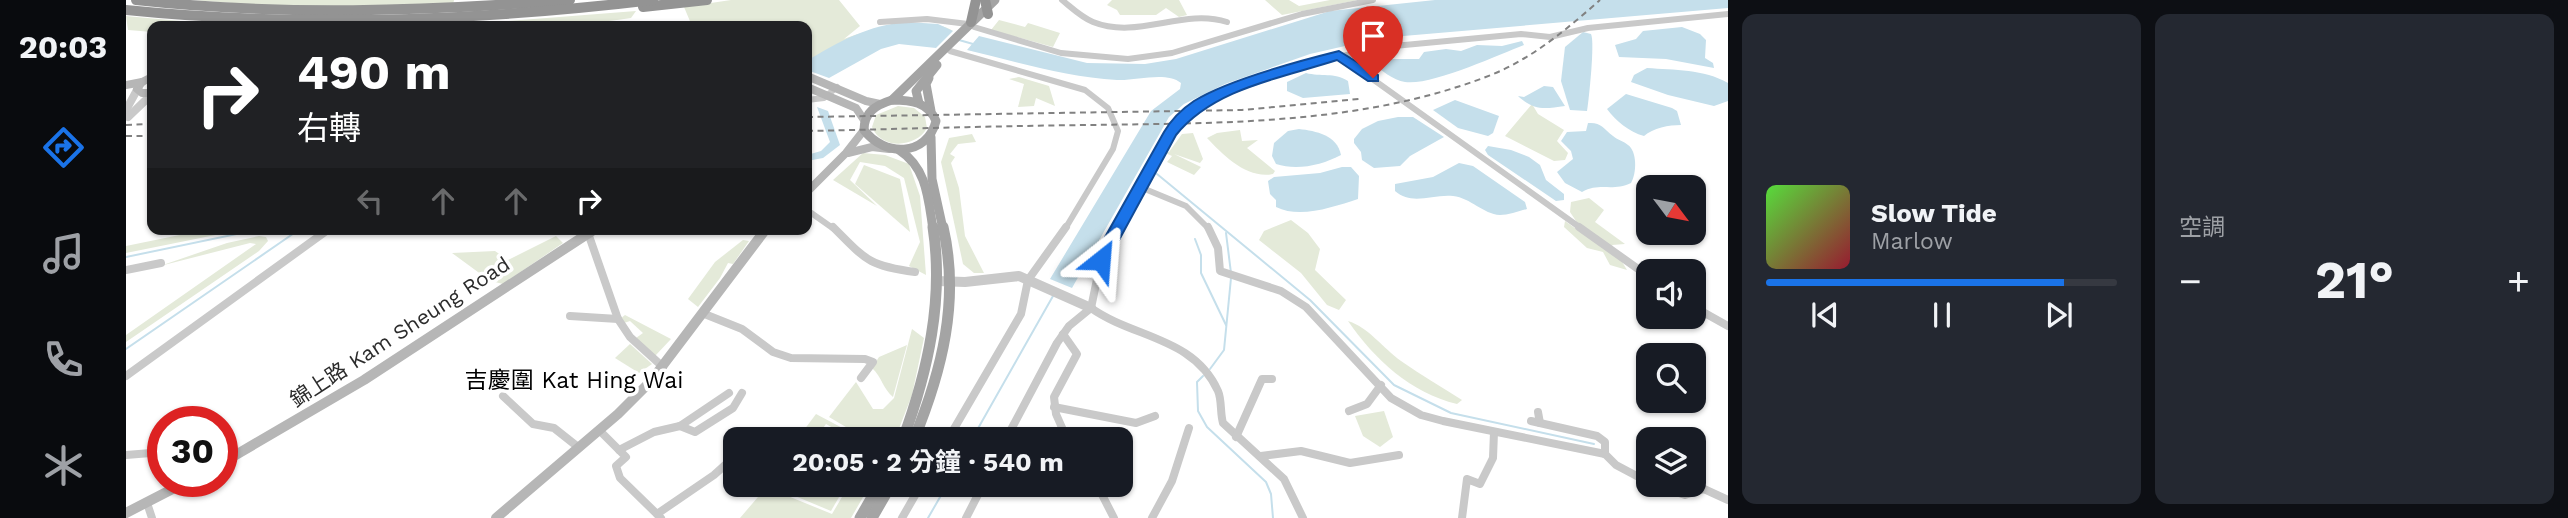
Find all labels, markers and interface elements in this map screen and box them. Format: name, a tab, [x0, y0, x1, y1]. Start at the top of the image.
pin	[1343, 6, 1403, 78]
icon: arrive	[1354, 17, 1392, 55]
text: 20:03	[19, 28, 107, 66]
text: 490 m	[297, 43, 451, 101]
icon: right	[182, 49, 273, 140]
text: 右轉	[297, 109, 361, 147]
icon: directions	[39, 123, 88, 172]
north arrow	[1636, 175, 1706, 245]
map controls	[1636, 175, 1706, 497]
icon: left	[351, 182, 389, 220]
icon: ahead	[424, 182, 462, 220]
icon: ahead	[497, 182, 535, 220]
icon: right	[570, 182, 608, 220]
text: Slow Tide	[1871, 198, 1997, 228]
text: 空調	[2179, 214, 2225, 241]
position arrow	[1064, 223, 1138, 297]
text: Marlow	[1871, 228, 1953, 255]
icon: music	[39, 229, 88, 278]
text: 21°	[2315, 250, 2394, 311]
street label: 錦上路 Kam Sheung Road	[285, 251, 514, 412]
button: sound	[1636, 259, 1706, 329]
text: −	[2179, 259, 2202, 303]
text: +	[2507, 259, 2530, 303]
icon: previous	[1806, 296, 1844, 334]
icon: pause	[1923, 296, 1961, 334]
icon: next	[2040, 296, 2078, 334]
icon: phone	[39, 335, 88, 384]
button: search	[1636, 343, 1706, 413]
district label: 吉慶圍 Kat Hing Wai	[465, 367, 683, 394]
speed limit sign: 30	[147, 406, 238, 497]
button: layers	[1636, 427, 1706, 497]
icon: climate	[39, 441, 88, 490]
text: 20:05 · 2 分鐘 · 540 m	[792, 447, 1064, 477]

